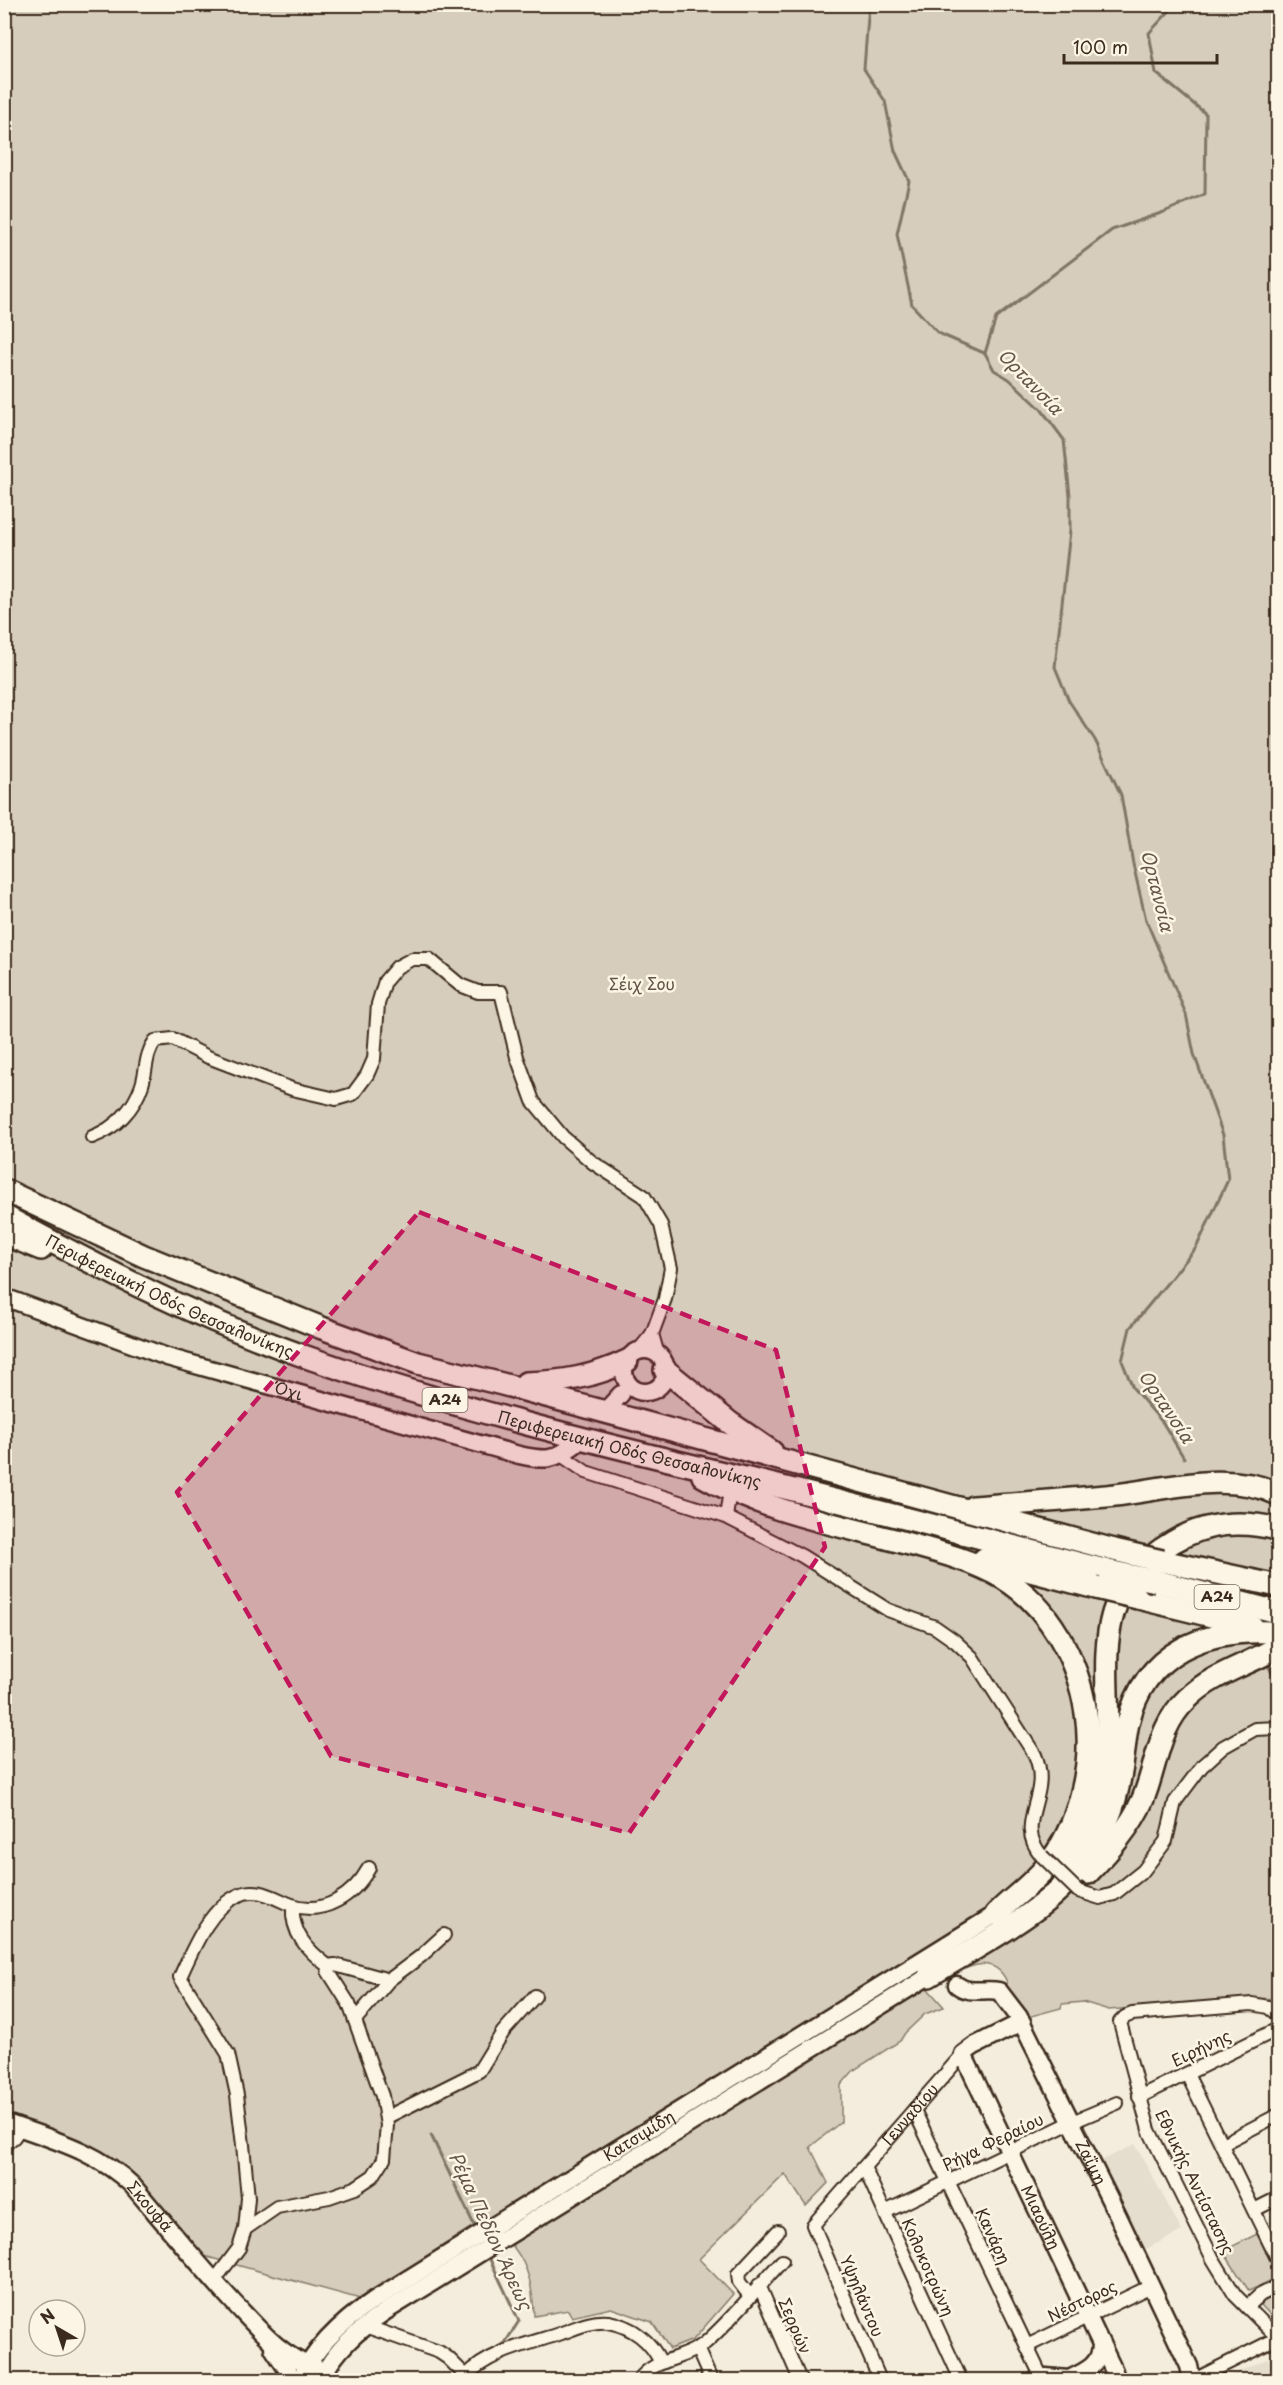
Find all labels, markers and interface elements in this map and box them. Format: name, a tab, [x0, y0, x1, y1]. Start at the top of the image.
scale bar	[1064, 27, 1217, 65]
text: 100 m	[1073, 33, 1128, 60]
water label: Ορτανσία	[992, 342, 1071, 421]
water label: Ορτανσία	[1135, 847, 1182, 936]
park label: Σέιχ Σου	[609, 971, 675, 995]
street label: Περιφερειακή Οδός Θεσσαλονίκης	[41, 1227, 297, 1363]
water label: Ορτανσία	[1133, 1364, 1202, 1449]
street label: Όχι	[270, 1374, 306, 1405]
road number: Α24	[422, 1388, 468, 1412]
street label: Περιφερειακή Οδός Θεσσαλονίκης	[495, 1403, 764, 1493]
road number: Α24	[1194, 1585, 1240, 1609]
street label: Ειρήνης	[1167, 2022, 1234, 2072]
street label: Γενναδίου	[875, 2077, 943, 2150]
street label: Κατσιμίδη	[598, 2104, 679, 2166]
street label: Εθνικής Αντίστασης	[1150, 2105, 1241, 2258]
street label: Ρήγα Φεραίου	[938, 2106, 1047, 2176]
street label: Ζαΐμη	[1071, 2135, 1113, 2188]
water label: Ρέμα Πεδίον Άρεως	[443, 2147, 541, 2315]
street label: Σκουφά	[122, 2175, 180, 2237]
street label: Μιαούλη	[1016, 2181, 1067, 2253]
street label: Κανάρη	[970, 2203, 1017, 2268]
street label: Κολοκοτρώνη	[897, 2214, 961, 2320]
street label: Υψηλάντου	[835, 2251, 891, 2340]
street label: Νέστορος	[1043, 2273, 1120, 2327]
street label: Σερρών	[773, 2294, 818, 2357]
north arrow	[27, 2298, 87, 2358]
text: N	[34, 2302, 59, 2329]

